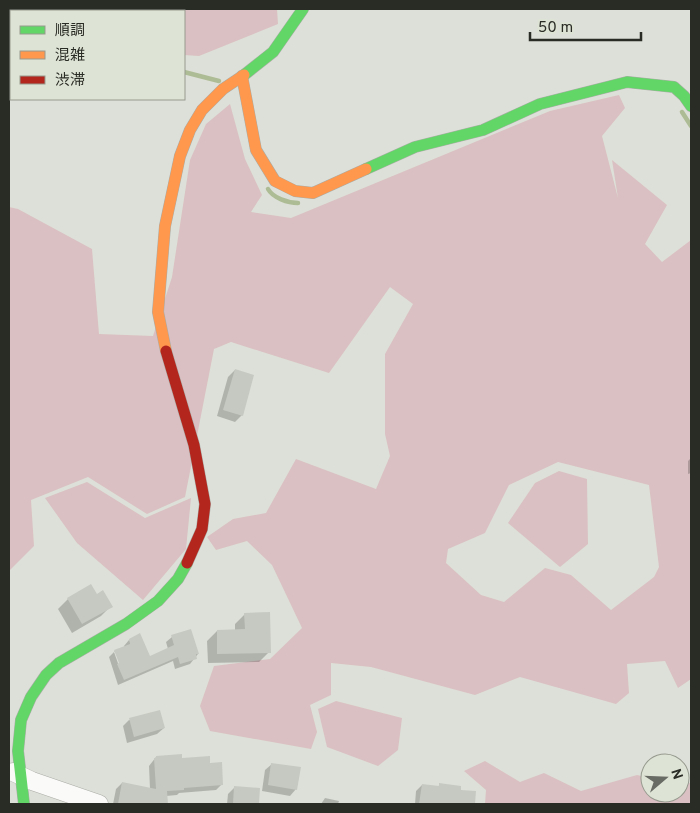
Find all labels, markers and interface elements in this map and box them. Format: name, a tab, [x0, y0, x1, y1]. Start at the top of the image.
legend	[10, 10, 185, 100]
scale bar	[530, 10, 641, 42]
text: 50 m	[538, 19, 573, 38]
text: 順調	[55, 22, 85, 41]
text: 混雑	[55, 47, 85, 66]
text: 渋滞	[55, 72, 85, 91]
north arrow	[640, 753, 690, 803]
text: N	[666, 767, 686, 782]

